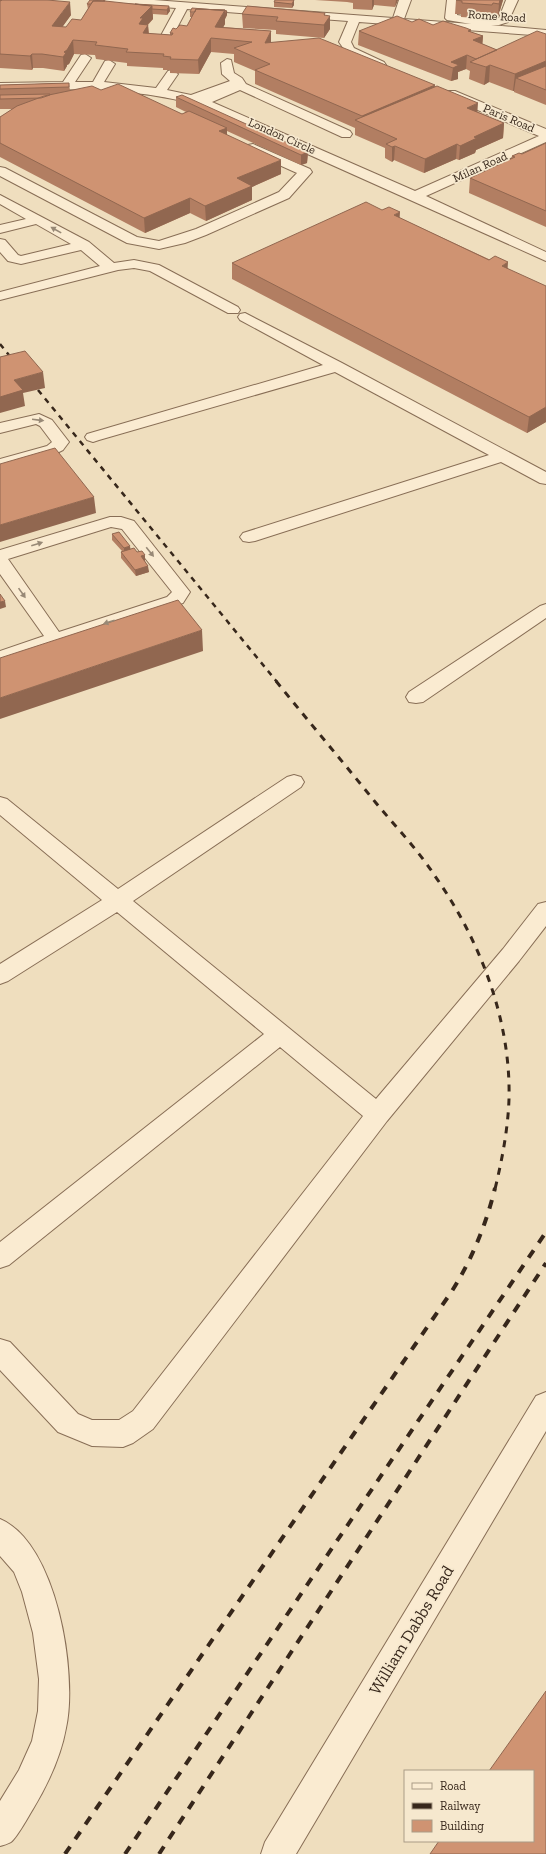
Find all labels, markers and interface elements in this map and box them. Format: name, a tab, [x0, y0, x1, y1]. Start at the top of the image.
street label: Rome Road	[468, 7, 527, 25]
street label: Paris Road	[481, 101, 537, 135]
street label: London Circle	[246, 115, 318, 157]
street label: Milan Road	[451, 149, 510, 185]
one-way arrow	[50, 226, 62, 233]
one-way arrow	[31, 417, 44, 423]
one-way arrow	[32, 541, 44, 547]
one-way arrow	[146, 547, 154, 558]
one-way arrow	[18, 588, 26, 598]
one-way arrow	[103, 619, 115, 625]
street label: William Dabbs Road	[365, 1561, 458, 1698]
legend	[404, 1770, 534, 1842]
text: Road	[440, 1779, 466, 1793]
text: Railway	[440, 1799, 481, 1813]
text: Building	[440, 1819, 484, 1833]

